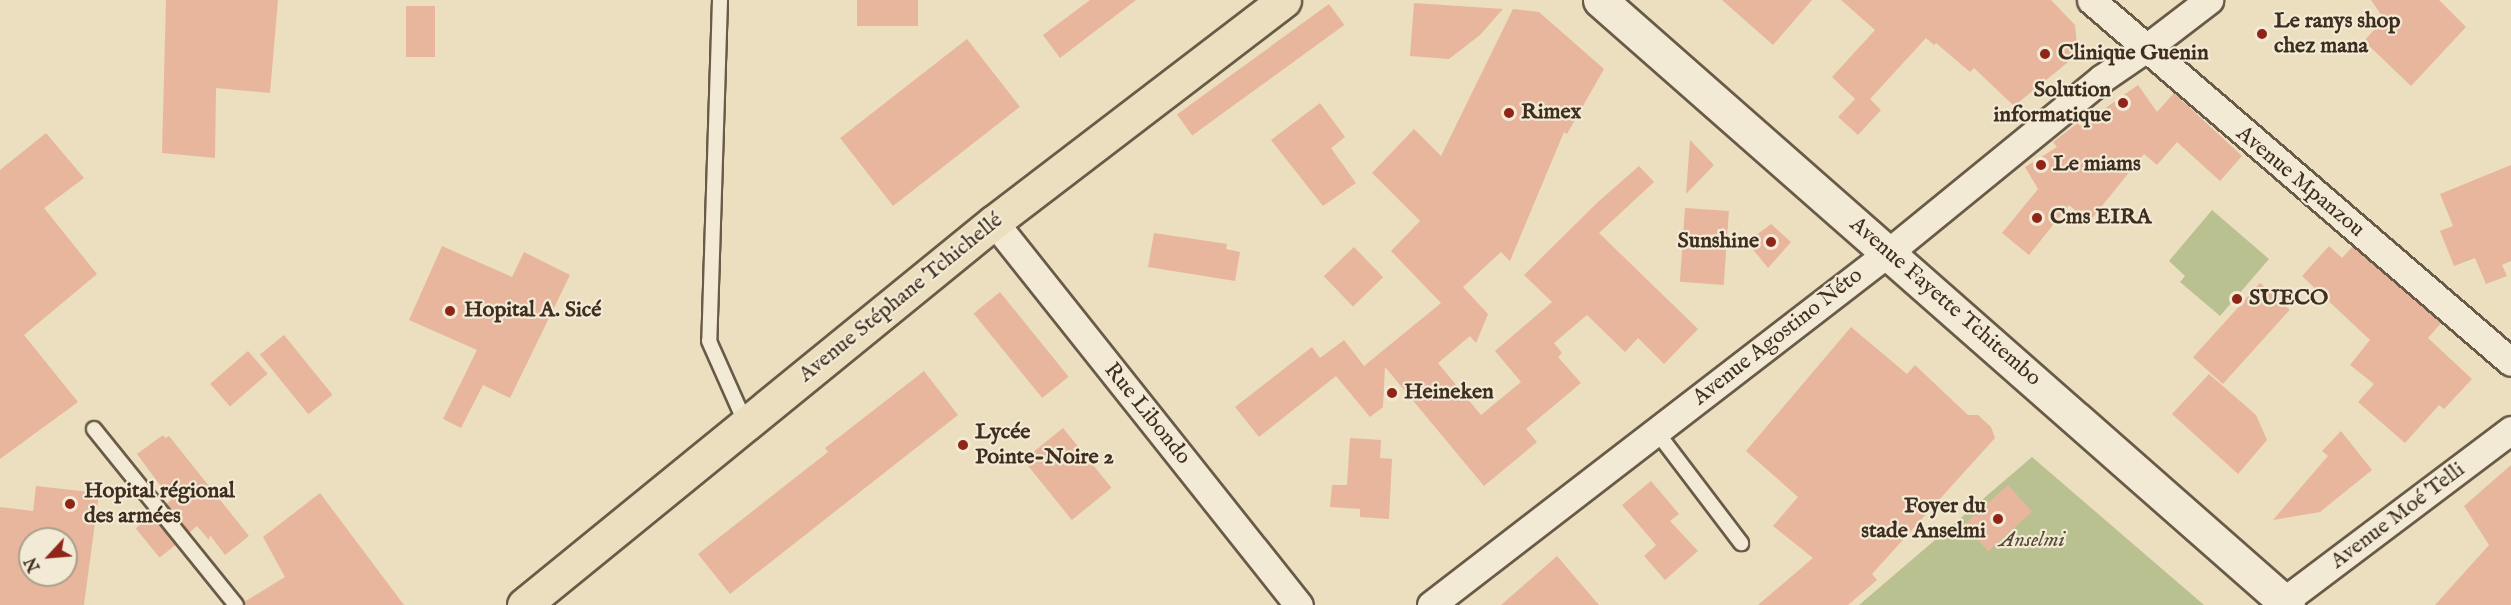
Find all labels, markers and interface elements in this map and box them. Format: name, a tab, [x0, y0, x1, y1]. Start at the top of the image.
place label: Le ranys shop chez mana	[2274, 8, 2400, 60]
marker: Le ranys shop chez mana	[2255, 27, 2269, 41]
place label: Clinique Guenin	[2058, 41, 2209, 67]
marker: Clinique Guenin	[2036, 45, 2054, 63]
place label: Solution informatique	[1993, 77, 2111, 128]
marker: Solution informatique	[2116, 96, 2130, 110]
place label: Rimex	[1521, 100, 1581, 126]
marker: Rimex	[1502, 106, 1516, 120]
street label: Avenue Mpanzou	[2231, 121, 2369, 243]
place label: Le miams	[2053, 152, 2141, 178]
marker: Le miams	[2034, 158, 2048, 172]
place label: Cms EIRA	[2050, 205, 2151, 231]
street label: Avenue Stéphane Tchichellé	[794, 208, 1008, 388]
marker: Cms EIRA	[2028, 209, 2046, 227]
street label: Avenue Fayette Tchitembo	[1844, 212, 2046, 392]
place label: Sunshine	[1677, 229, 1759, 255]
marker: Sunshine	[1764, 235, 1778, 249]
street label: Avenue Agostino Néto	[1688, 263, 1868, 411]
place label: SUECO	[2249, 286, 2328, 312]
marker: SUECO	[2230, 292, 2244, 306]
place label: Hopital A. Sicé	[464, 298, 601, 324]
marker: Hopital A. Sicé	[441, 302, 459, 320]
street label: Rue Libondo	[1098, 358, 1196, 470]
place label: Heineken	[1404, 380, 1494, 406]
marker: Heineken	[1385, 386, 1399, 400]
place label: Lycée Pointe-Noire 2	[975, 419, 1114, 470]
marker: Lycée Pointe-Noire 2	[956, 438, 970, 452]
street label: Avenue Moé Telli	[2326, 457, 2470, 575]
place label: Hopital régional des armées	[84, 478, 235, 530]
place label: Foyer du stade Anselmi	[1861, 493, 1986, 544]
marker: Hopital régional des armées	[61, 495, 79, 513]
marker: Foyer du stade Anselmi	[1991, 512, 2005, 526]
north arrow	[18, 527, 78, 587]
park label: Anselmi	[1999, 528, 2065, 554]
text: N	[22, 553, 46, 575]

